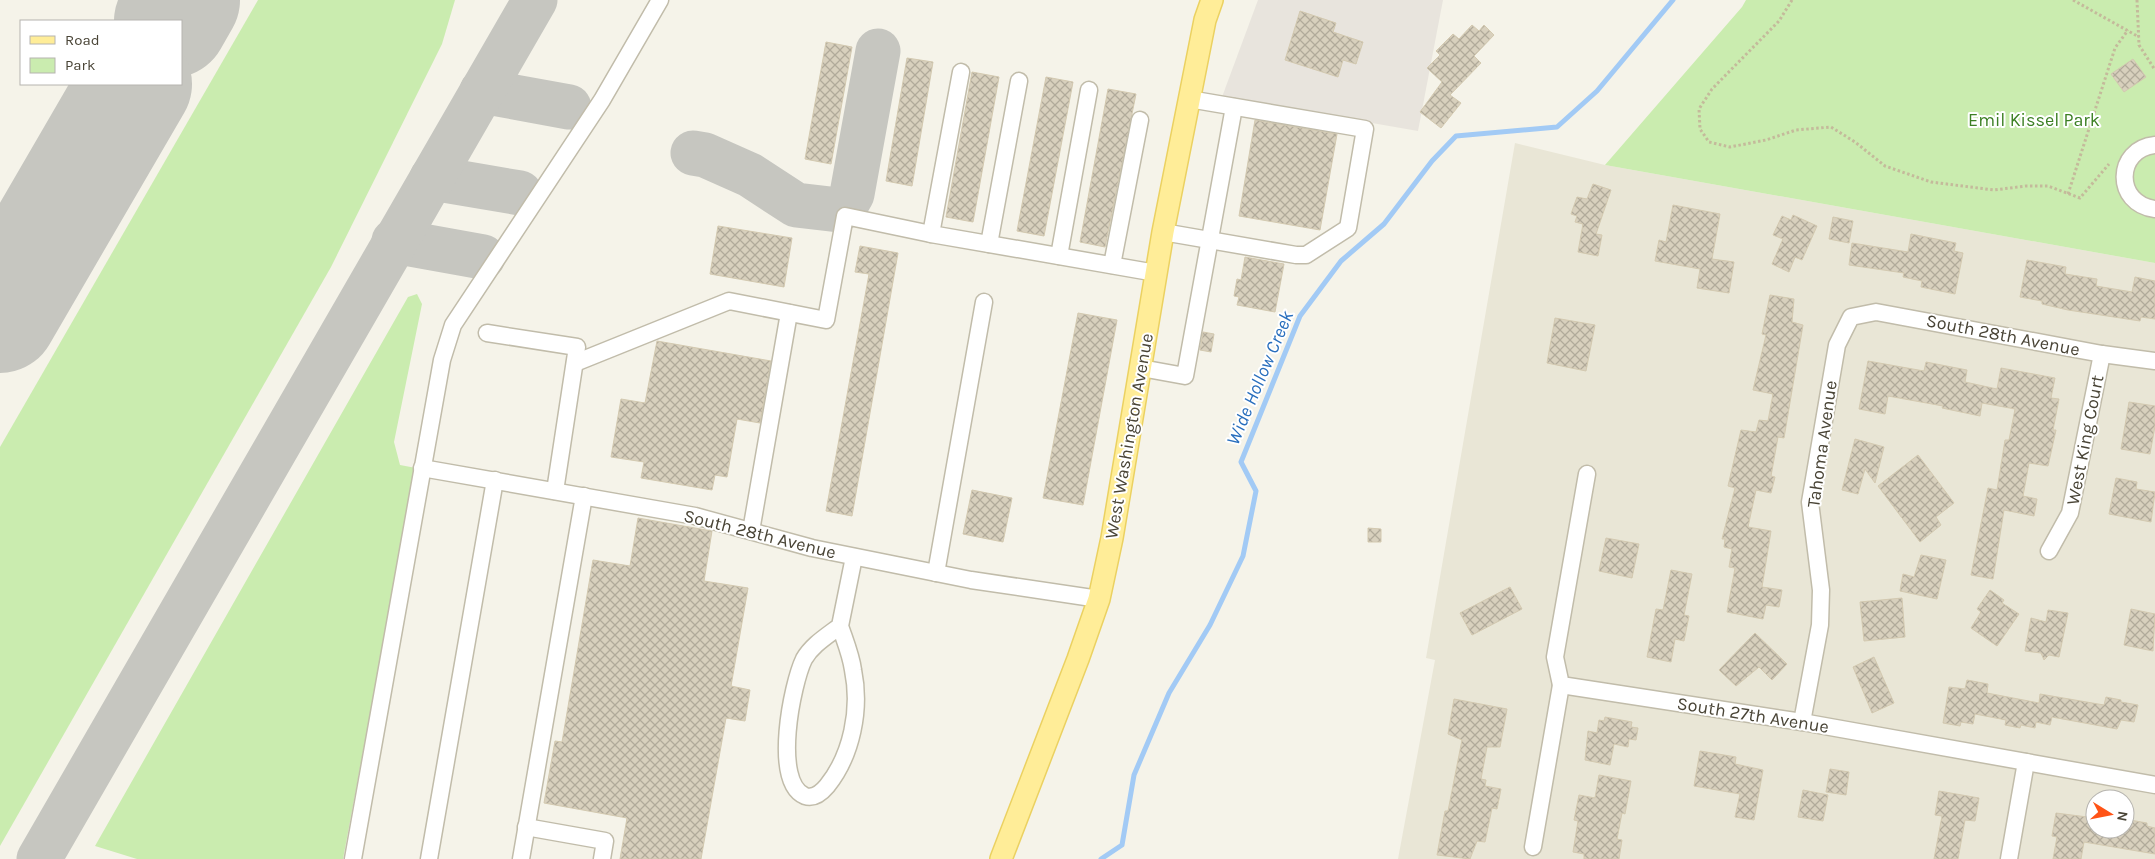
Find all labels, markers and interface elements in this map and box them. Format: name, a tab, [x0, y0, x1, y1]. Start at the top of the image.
legend	[20, 20, 182, 85]
text: Road	[65, 31, 100, 49]
text: Park	[65, 56, 95, 74]
park label: Emil Kissel Park	[1968, 109, 2100, 131]
water label: Wide Hollow Creek	[1222, 307, 1298, 448]
street label: South 28th Avenue	[1924, 309, 2082, 361]
street label: West Washington Avenue	[1100, 331, 1158, 541]
street label: West King Court	[2062, 373, 2108, 507]
street label: Tahoma Avenue	[1802, 379, 1842, 509]
street label: South 28th Avenue	[682, 504, 838, 564]
street label: South 27th Avenue	[1675, 692, 1831, 738]
north arrow	[2085, 789, 2135, 839]
text: N	[2113, 810, 2132, 823]

